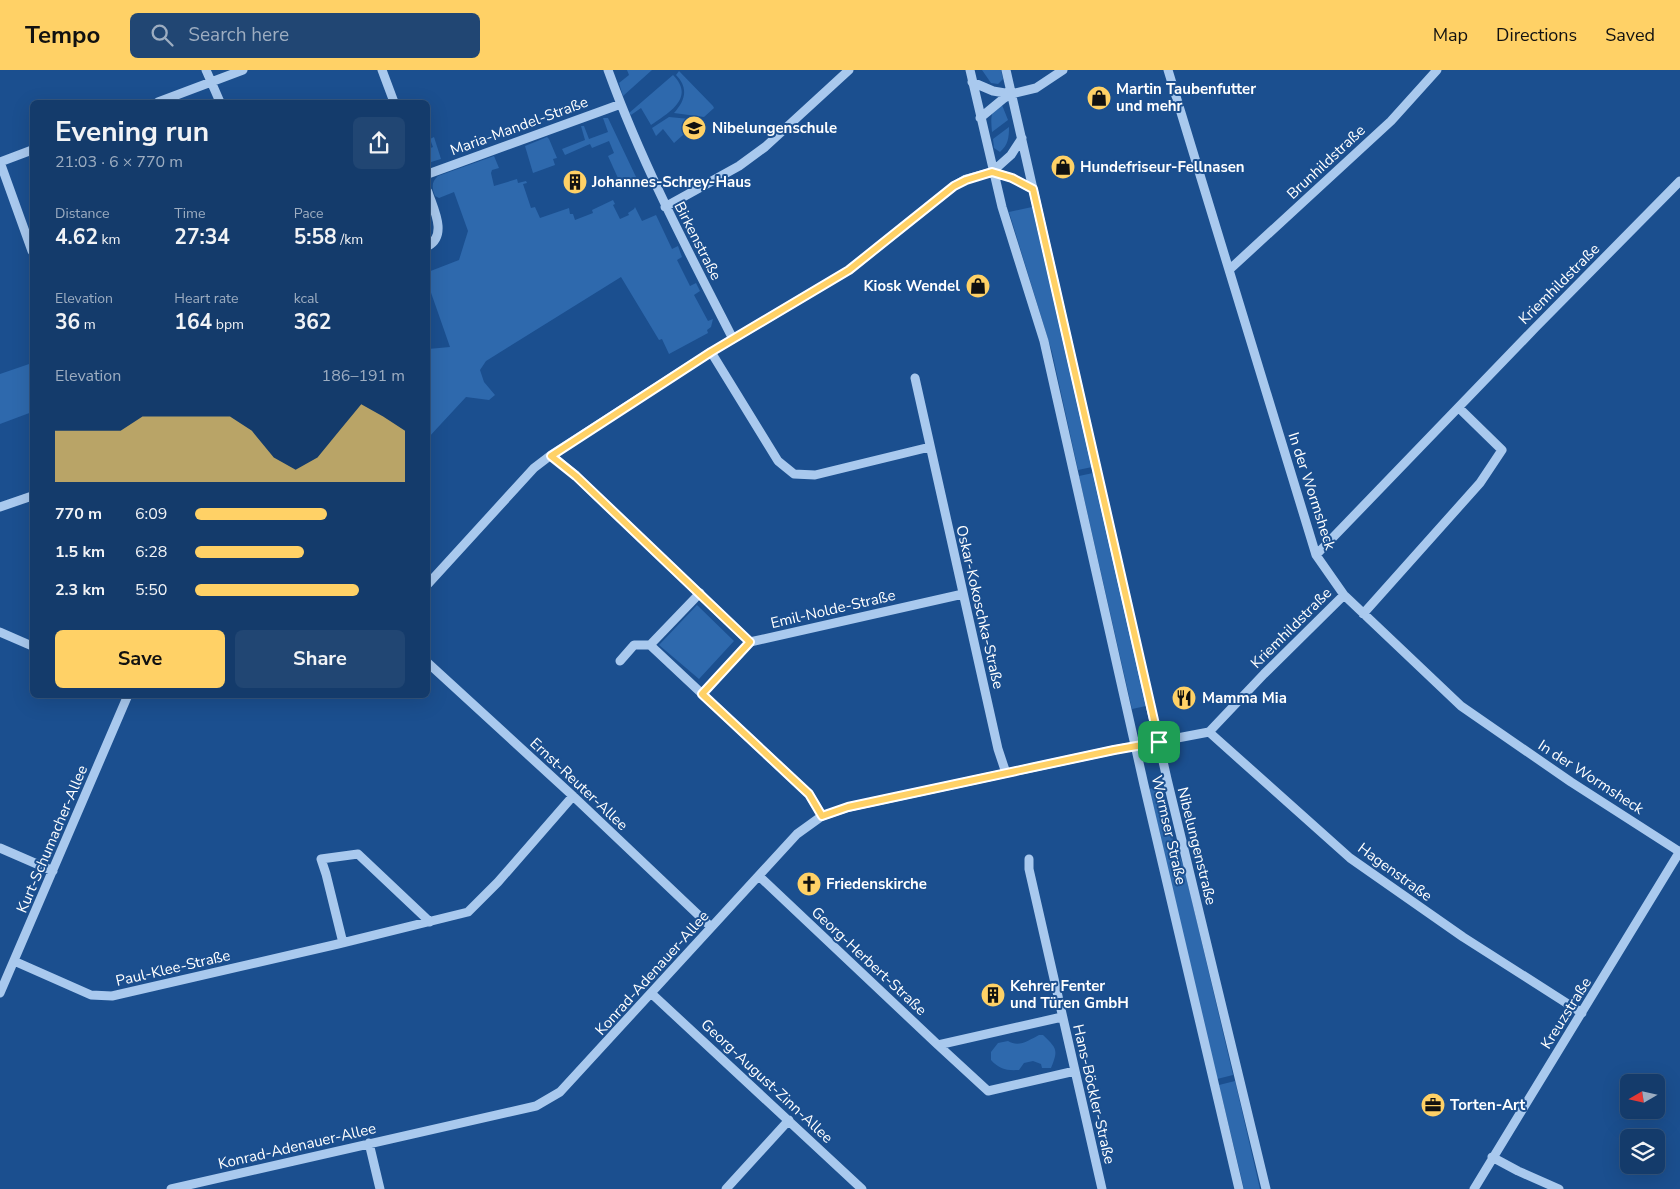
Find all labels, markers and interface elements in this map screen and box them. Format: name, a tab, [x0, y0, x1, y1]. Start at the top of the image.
search box	[130, 13, 480, 58]
text: Tempo	[25, 19, 100, 51]
icon: search	[148, 21, 176, 49]
text: Search here	[188, 22, 289, 48]
text: Map	[1433, 23, 1468, 47]
text: Directions	[1496, 23, 1577, 47]
text: Saved	[1605, 23, 1655, 47]
place label: Martin Taubenfutter und mehr	[1116, 79, 1256, 116]
shop icon: Martin Taubenfutter und mehr	[1086, 85, 1112, 111]
street label: Maria-Mandel-Straße	[447, 92, 591, 160]
text: Evening run	[55, 113, 209, 151]
school or university icon: Nibelungenschule	[681, 115, 707, 141]
button: share	[353, 117, 405, 169]
place label: Nibelungenschule	[712, 118, 837, 138]
street label: Brunhildstraße	[1282, 120, 1370, 204]
text: 21:03 · 6 × 770 m	[55, 151, 183, 173]
shop icon: Hundefriseur-Fellnasen	[1050, 154, 1076, 180]
place label: Hundefriseur-Fellnasen	[1080, 157, 1245, 177]
building icon: Johannes-Schrey-Haus	[562, 169, 588, 195]
place label: Johannes-Schrey-Haus	[591, 172, 751, 192]
street label: Birkenstraße	[670, 198, 726, 284]
text: Distance	[55, 204, 109, 223]
text: Time	[174, 204, 205, 223]
text: Pace	[294, 204, 323, 223]
text: 4.62	[55, 223, 98, 251]
text: 27:34	[174, 223, 230, 251]
text: 5:58	[294, 223, 337, 251]
text: km	[98, 230, 121, 249]
text: /km	[337, 230, 363, 249]
street label: Kriemhildstraße	[1514, 239, 1604, 329]
shop icon: Kiosk Wendel	[965, 273, 991, 299]
place label: Kiosk Wendel	[864, 276, 960, 296]
text: Elevation	[55, 289, 113, 308]
text: Heart rate	[174, 289, 238, 308]
text: kcal	[294, 289, 318, 308]
text: 36	[55, 308, 80, 336]
text: 164	[174, 308, 212, 336]
text: 362	[294, 308, 331, 336]
text: m	[80, 315, 96, 334]
text: bpm	[212, 315, 244, 334]
text: Elevation	[55, 365, 121, 387]
text: 186–191 m	[322, 365, 405, 387]
street label: In der Wormsheck	[1284, 430, 1341, 553]
text: 770 m	[55, 503, 102, 525]
text: 6:09	[135, 503, 167, 525]
street label: Oskar-Kokoschka-Straße	[951, 523, 1009, 691]
text: 1.5 km	[55, 541, 105, 563]
text: 6:28	[135, 541, 167, 563]
text: 2.3 km	[55, 579, 105, 601]
text: 5:50	[135, 579, 167, 601]
street label: Kriemhildstraße	[1246, 583, 1336, 673]
street label: Emil-Nolde-Straße	[769, 585, 897, 633]
button: Save	[55, 630, 225, 688]
button: Share	[235, 630, 405, 688]
restaurant icon: Mamma Mia	[1171, 685, 1197, 711]
place label: Mamma Mia	[1202, 688, 1287, 708]
pin	[1138, 721, 1180, 763]
icon: arrive	[1145, 728, 1173, 756]
street label: Ernst-Reuter-Allee	[526, 733, 632, 835]
street label: In der Wormsheck	[1534, 735, 1648, 819]
street label: Kurt-Schumacher-Allee	[12, 762, 92, 916]
street label: Wormser Straße	[1147, 773, 1191, 887]
street label: Nibelungenstraße	[1173, 785, 1221, 907]
street label: Hagenstraße	[1354, 838, 1436, 906]
church icon: Friedenskirche	[796, 871, 822, 897]
place label: Friedenskirche	[826, 874, 927, 894]
street label: Georg-Herbert-Straße	[807, 902, 931, 1020]
street label: Konrad-Adenauer-Allee	[591, 906, 713, 1040]
street label: Paul-Klee-Straße	[114, 945, 232, 991]
street label: Kreuzstraße	[1536, 973, 1596, 1053]
place label: Kehrer Fenter und Türen GmbH	[1010, 976, 1129, 1013]
building icon: Kehrer Fenter und Türen GmbH	[980, 982, 1006, 1008]
street label: Georg-August-Zinn-Allee	[697, 1014, 837, 1148]
street label: Hans-Böckler-Straße	[1068, 1022, 1120, 1166]
north arrow	[1620, 1074, 1665, 1119]
map controls	[1620, 1074, 1665, 1174]
office icon: Torten-Art	[1420, 1092, 1446, 1118]
place label: Torten-Art	[1450, 1095, 1525, 1115]
street label: Konrad-Adenauer-Allee	[216, 1118, 378, 1174]
button: layers	[1620, 1129, 1665, 1174]

